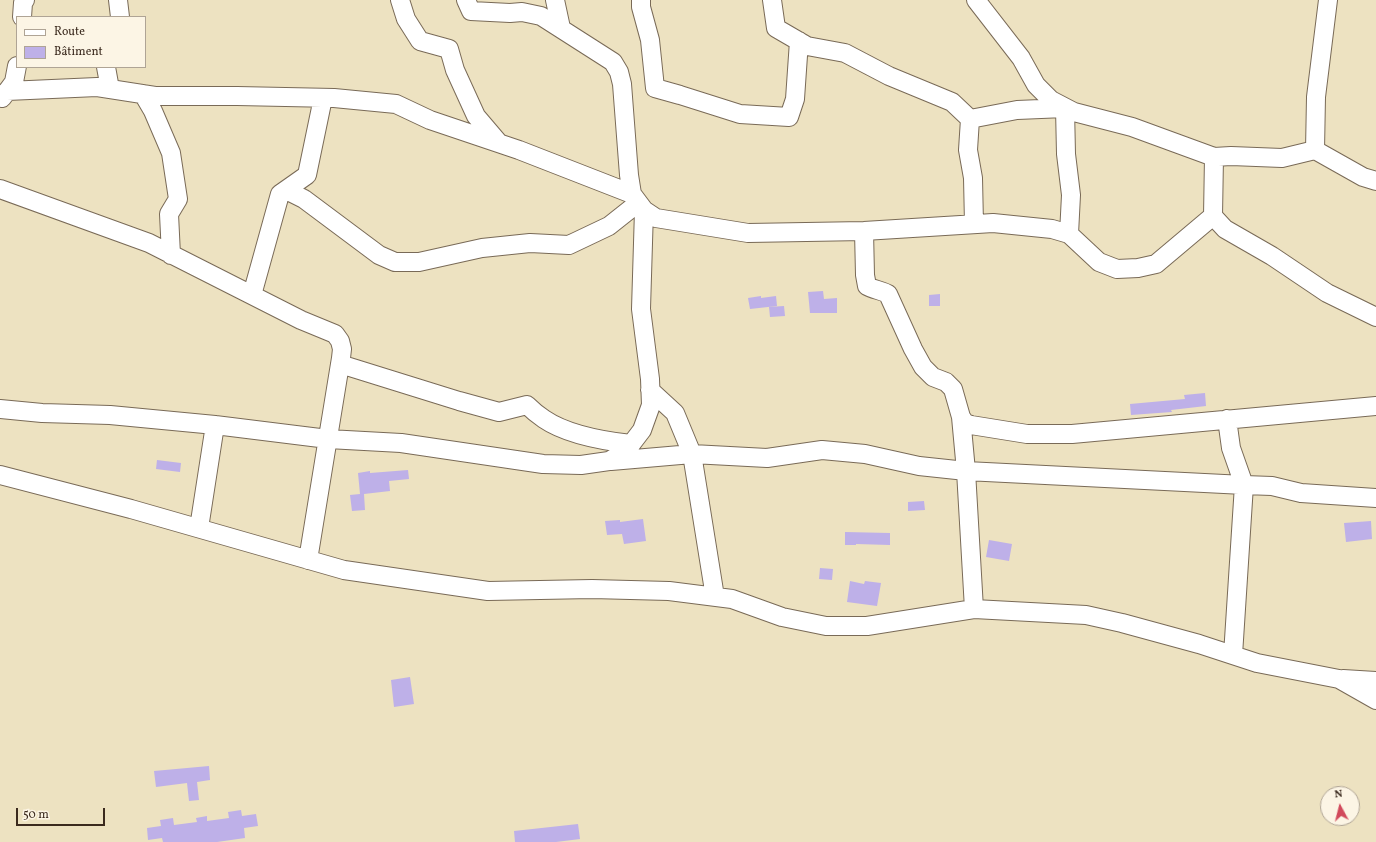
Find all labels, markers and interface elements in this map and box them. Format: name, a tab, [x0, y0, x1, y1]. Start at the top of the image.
legend	[16, 16, 146, 68]
text: Route	[54, 24, 85, 40]
text: Bâtiment	[54, 44, 103, 60]
north arrow	[1320, 786, 1360, 826]
text: N	[1334, 787, 1343, 803]
scale bar	[18, 800, 107, 826]
text: 50 m	[23, 807, 49, 823]

